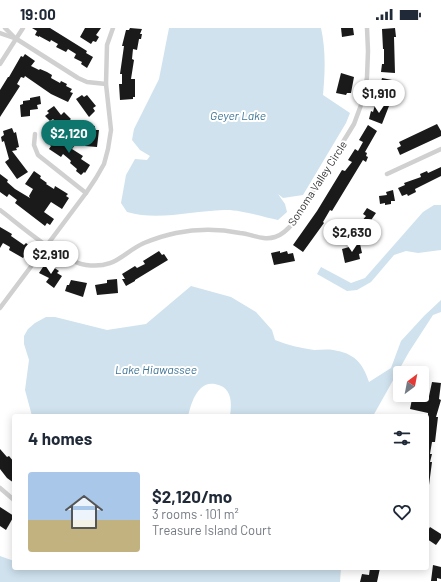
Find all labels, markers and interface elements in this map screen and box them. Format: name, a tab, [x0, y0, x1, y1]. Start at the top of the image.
text: 19:00	[20, 5, 56, 23]
pin: $1,910	[346, 80, 412, 114]
text: $1,910	[362, 85, 396, 101]
water label: Geyer Lake	[210, 108, 266, 122]
pin: $2,120	[36, 120, 102, 154]
text: $2,120	[50, 125, 88, 141]
street label: Sonoma Valley Circle	[285, 138, 349, 228]
pin: $2,630	[319, 219, 385, 253]
text: $2,630	[332, 224, 372, 240]
pin: $2,910	[18, 241, 84, 275]
text: $2,910	[33, 246, 69, 262]
water label: Lake Hiawassee	[115, 362, 197, 376]
north arrow	[393, 366, 429, 402]
map controls	[393, 366, 429, 402]
icon: filters	[391, 427, 413, 449]
text: 4 homes	[28, 428, 92, 448]
text: $2,120/mo	[152, 486, 232, 506]
icon: home	[60, 488, 108, 536]
icon: heart	[391, 501, 413, 523]
text: 3 rooms · 101 m²	[152, 506, 239, 522]
text: Treasure Island Court	[152, 522, 272, 538]

